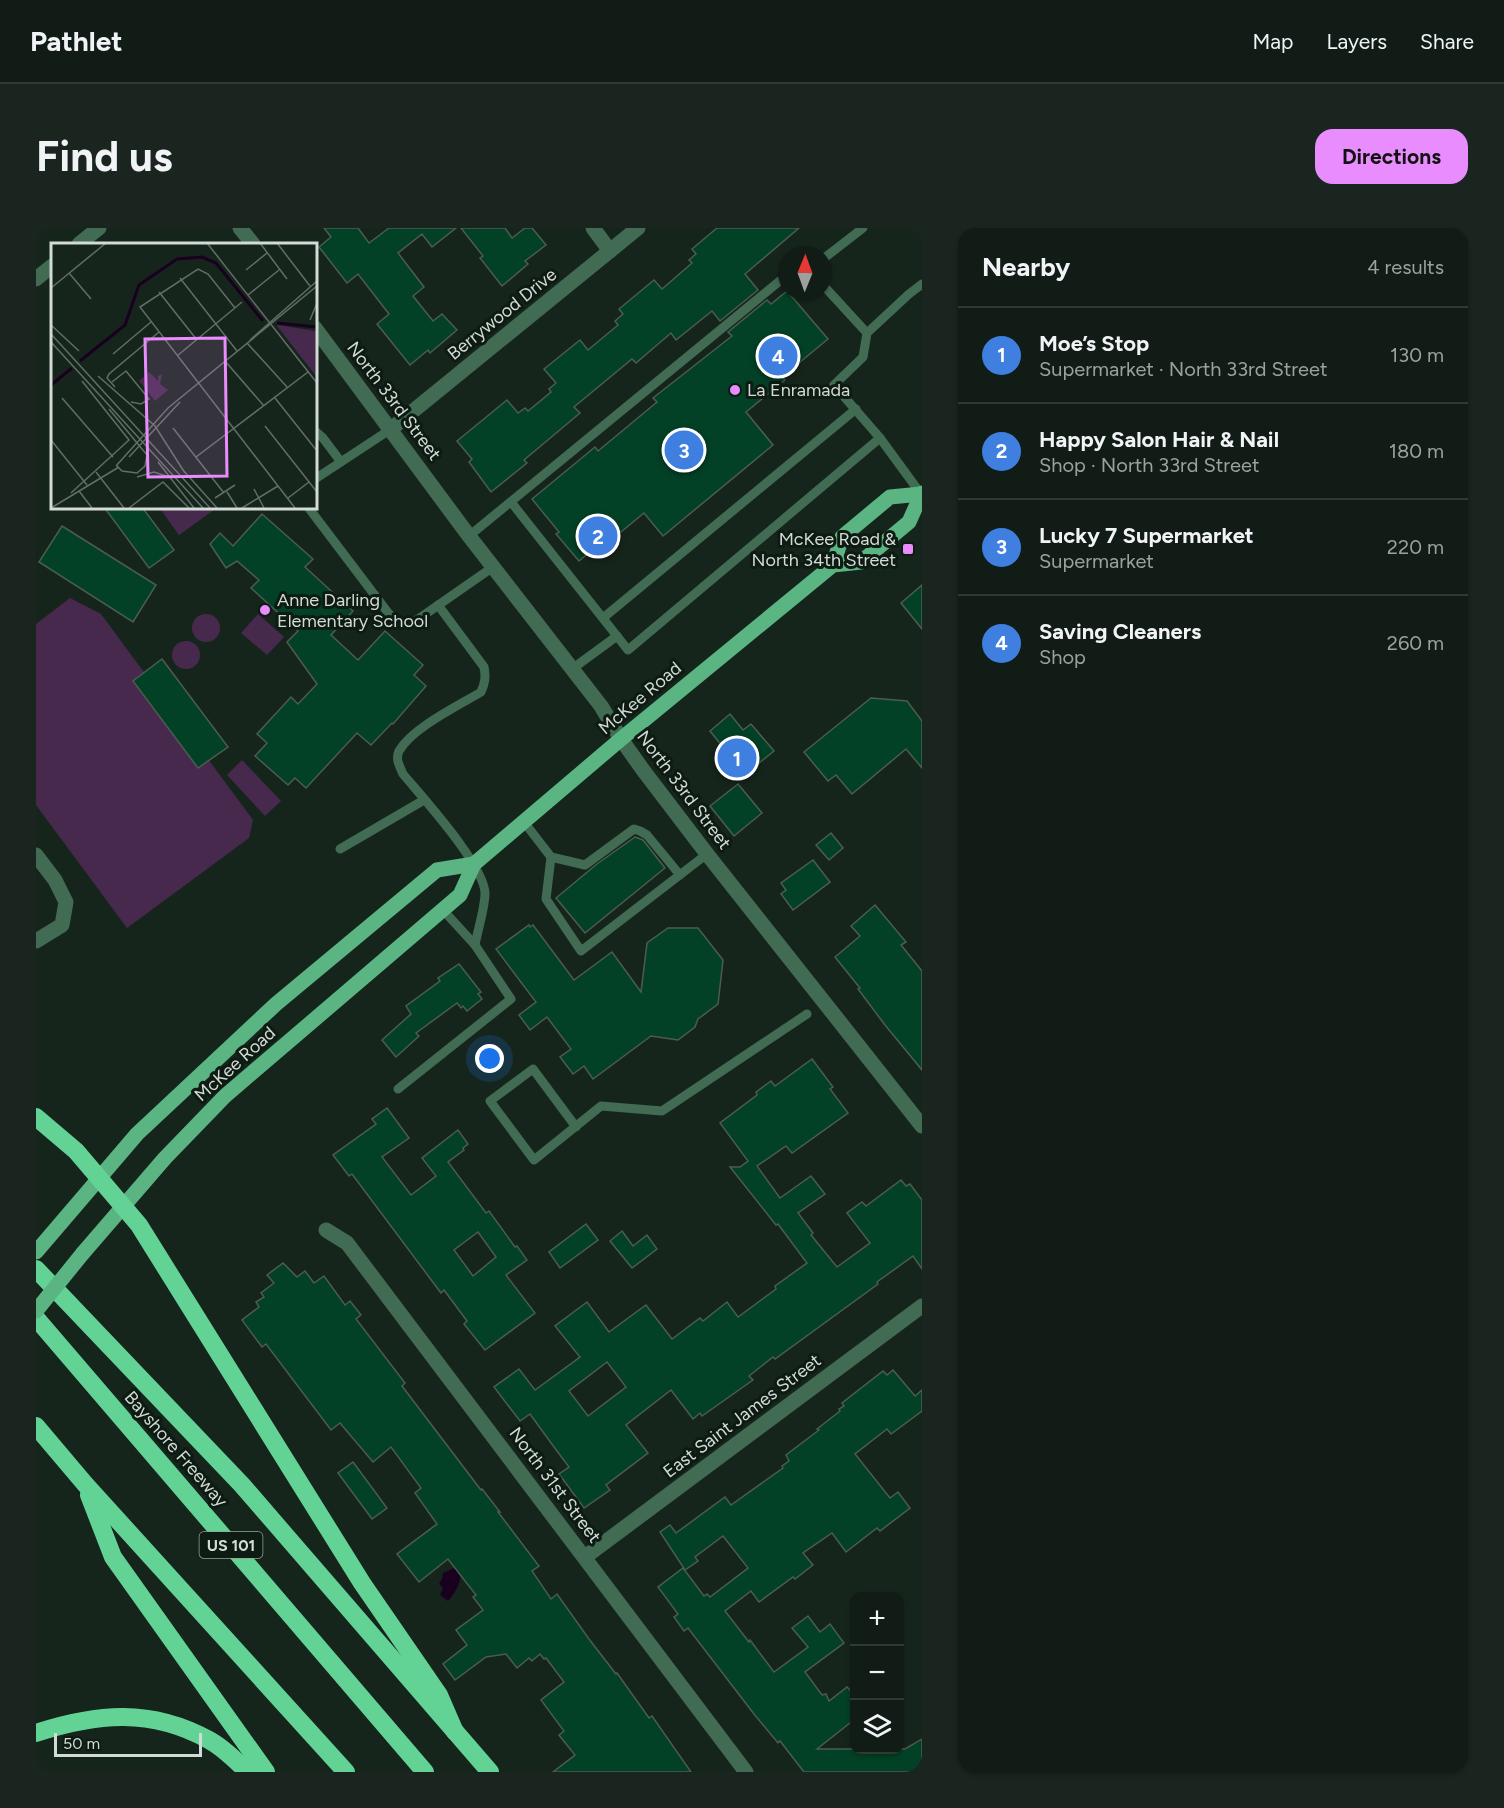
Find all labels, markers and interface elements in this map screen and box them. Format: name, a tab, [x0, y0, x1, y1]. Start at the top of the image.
text: Pathlet	[30, 24, 122, 58]
text: Map	[1253, 29, 1293, 54]
text: Layers	[1326, 29, 1387, 54]
text: Share	[1420, 29, 1474, 54]
button: Directions	[1315, 129, 1468, 184]
text: Find us	[36, 131, 173, 182]
inset map	[51, 243, 316, 508]
north arrow	[778, 246, 832, 300]
text: Nearby	[982, 251, 1070, 283]
text: 4 results	[1367, 255, 1444, 279]
street label: Berrywood Drive	[443, 263, 561, 365]
text: Moe’s Stop	[1039, 330, 1149, 357]
pin: 4	[758, 334, 798, 378]
street label: North 33rd Street	[342, 337, 446, 465]
text: 1	[997, 343, 1006, 367]
text: 130 m	[1390, 343, 1444, 367]
text: Supermarket · North 33rd Street	[1039, 357, 1328, 381]
place label: La Enramada	[747, 379, 850, 401]
marker: La Enramada	[728, 383, 742, 397]
text: Happy Salon Hair & Nail	[1039, 426, 1279, 453]
pin: 3	[664, 428, 704, 472]
text: 2	[996, 439, 1007, 463]
text: 180 m	[1389, 439, 1444, 463]
text: Shop · North 33rd Street	[1039, 453, 1260, 477]
pin: 2	[578, 514, 618, 558]
text: Lucky 7 Supermarket	[1039, 522, 1254, 549]
place label: McKee Road & North 34th Street	[752, 528, 896, 571]
text: 3	[996, 535, 1007, 559]
text: 220 m	[1387, 535, 1444, 559]
marker: McKee Road & North 34th Street	[901, 542, 915, 556]
text: Supermarket	[1039, 549, 1154, 573]
place label: Anne Darling Elementary School	[277, 589, 428, 632]
marker: Anne Darling Elementary School	[258, 603, 272, 617]
text: Saving Cleaners	[1039, 618, 1201, 645]
text: 4	[995, 631, 1008, 655]
text: 260 m	[1387, 631, 1444, 655]
text: Shop	[1039, 645, 1086, 669]
street label: McKee Road	[594, 657, 686, 739]
street label: North 33rd Street	[632, 726, 736, 854]
pin: 1	[718, 736, 756, 780]
street label: McKee Road	[190, 1022, 280, 1106]
your location	[475, 1044, 504, 1073]
street label: East Saint James Street	[659, 1349, 825, 1483]
street label: Bayshore Freeway	[120, 1387, 233, 1512]
street label: North 31st Street	[504, 1423, 606, 1547]
road number: US 101	[200, 1532, 262, 1558]
map controls	[850, 1592, 904, 1754]
button: +	[850, 1592, 904, 1646]
button: −	[850, 1646, 904, 1700]
button: layers	[850, 1700, 904, 1754]
scale bar	[54, 1730, 202, 1758]
text: 50 m	[63, 1734, 100, 1753]

